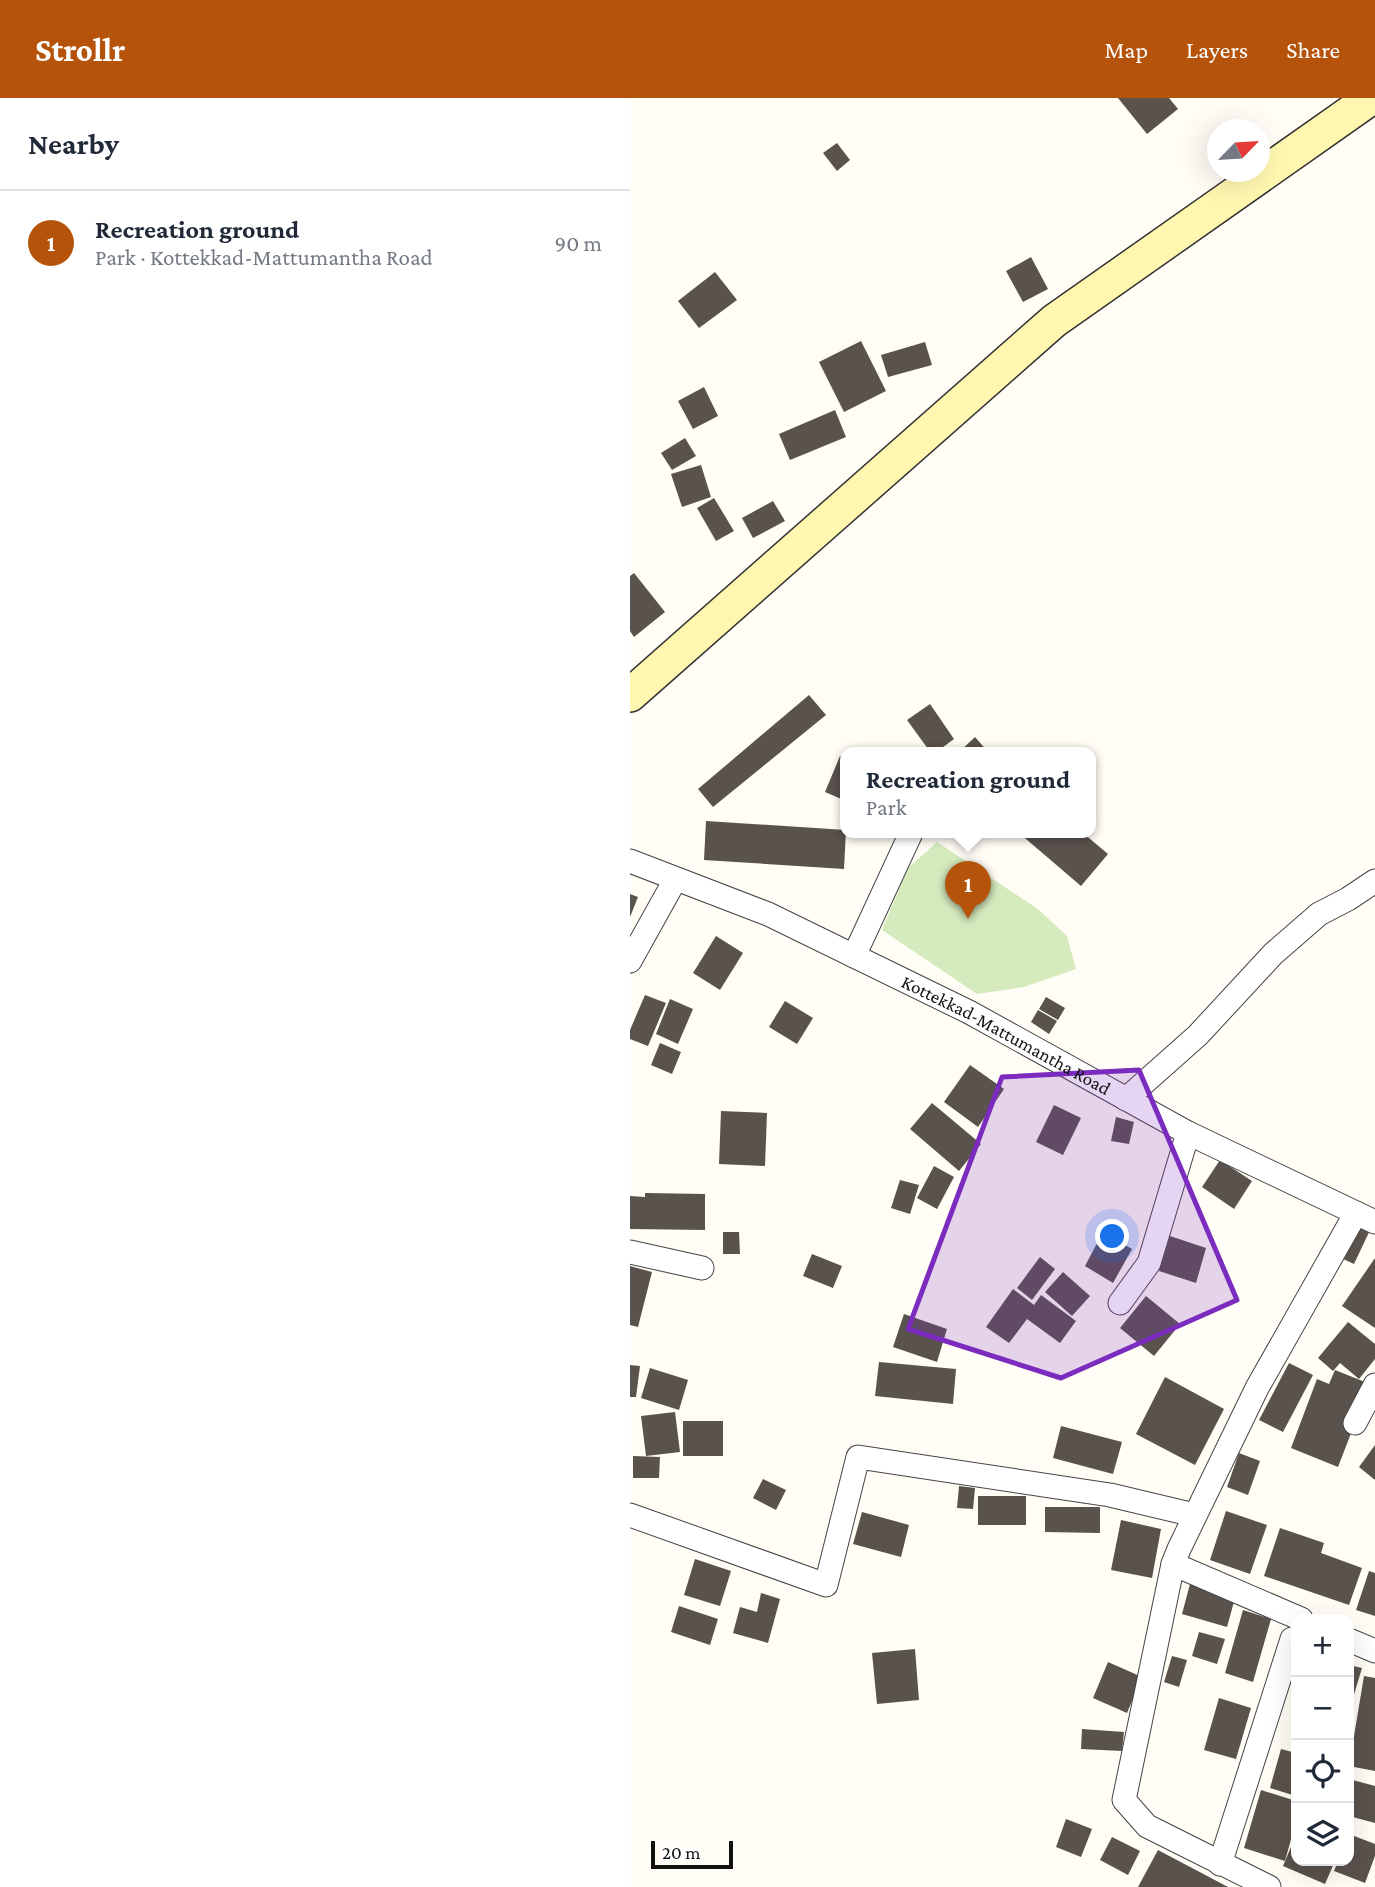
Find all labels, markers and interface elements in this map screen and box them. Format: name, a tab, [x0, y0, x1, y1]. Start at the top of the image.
text: Strollr	[35, 31, 125, 68]
text: Map	[1104, 36, 1148, 63]
text: Layers	[1186, 36, 1248, 63]
text: Share	[1286, 36, 1340, 63]
north arrow	[1207, 119, 1270, 182]
text: Nearby	[28, 127, 119, 160]
text: Recreation ground	[95, 215, 299, 244]
text: 1	[47, 230, 55, 256]
text: 90 m	[555, 230, 602, 256]
text: Park · Kottekkad-Mattumantha Road	[95, 244, 433, 270]
popup	[840, 747, 1096, 838]
text: Recreation ground	[866, 765, 1070, 794]
text: Park	[866, 794, 907, 820]
pin: 1	[945, 861, 991, 919]
street label: Kottekkad-Mattumantha Road	[899, 970, 1114, 1099]
your location	[1095, 1219, 1129, 1253]
map controls	[1291, 1614, 1354, 1866]
button: +	[1291, 1614, 1354, 1677]
button: −	[1291, 1677, 1354, 1740]
button: locate	[1291, 1740, 1354, 1803]
button: layers	[1291, 1803, 1354, 1866]
scale bar	[651, 1838, 733, 1870]
text: 20 m	[662, 1842, 701, 1863]

